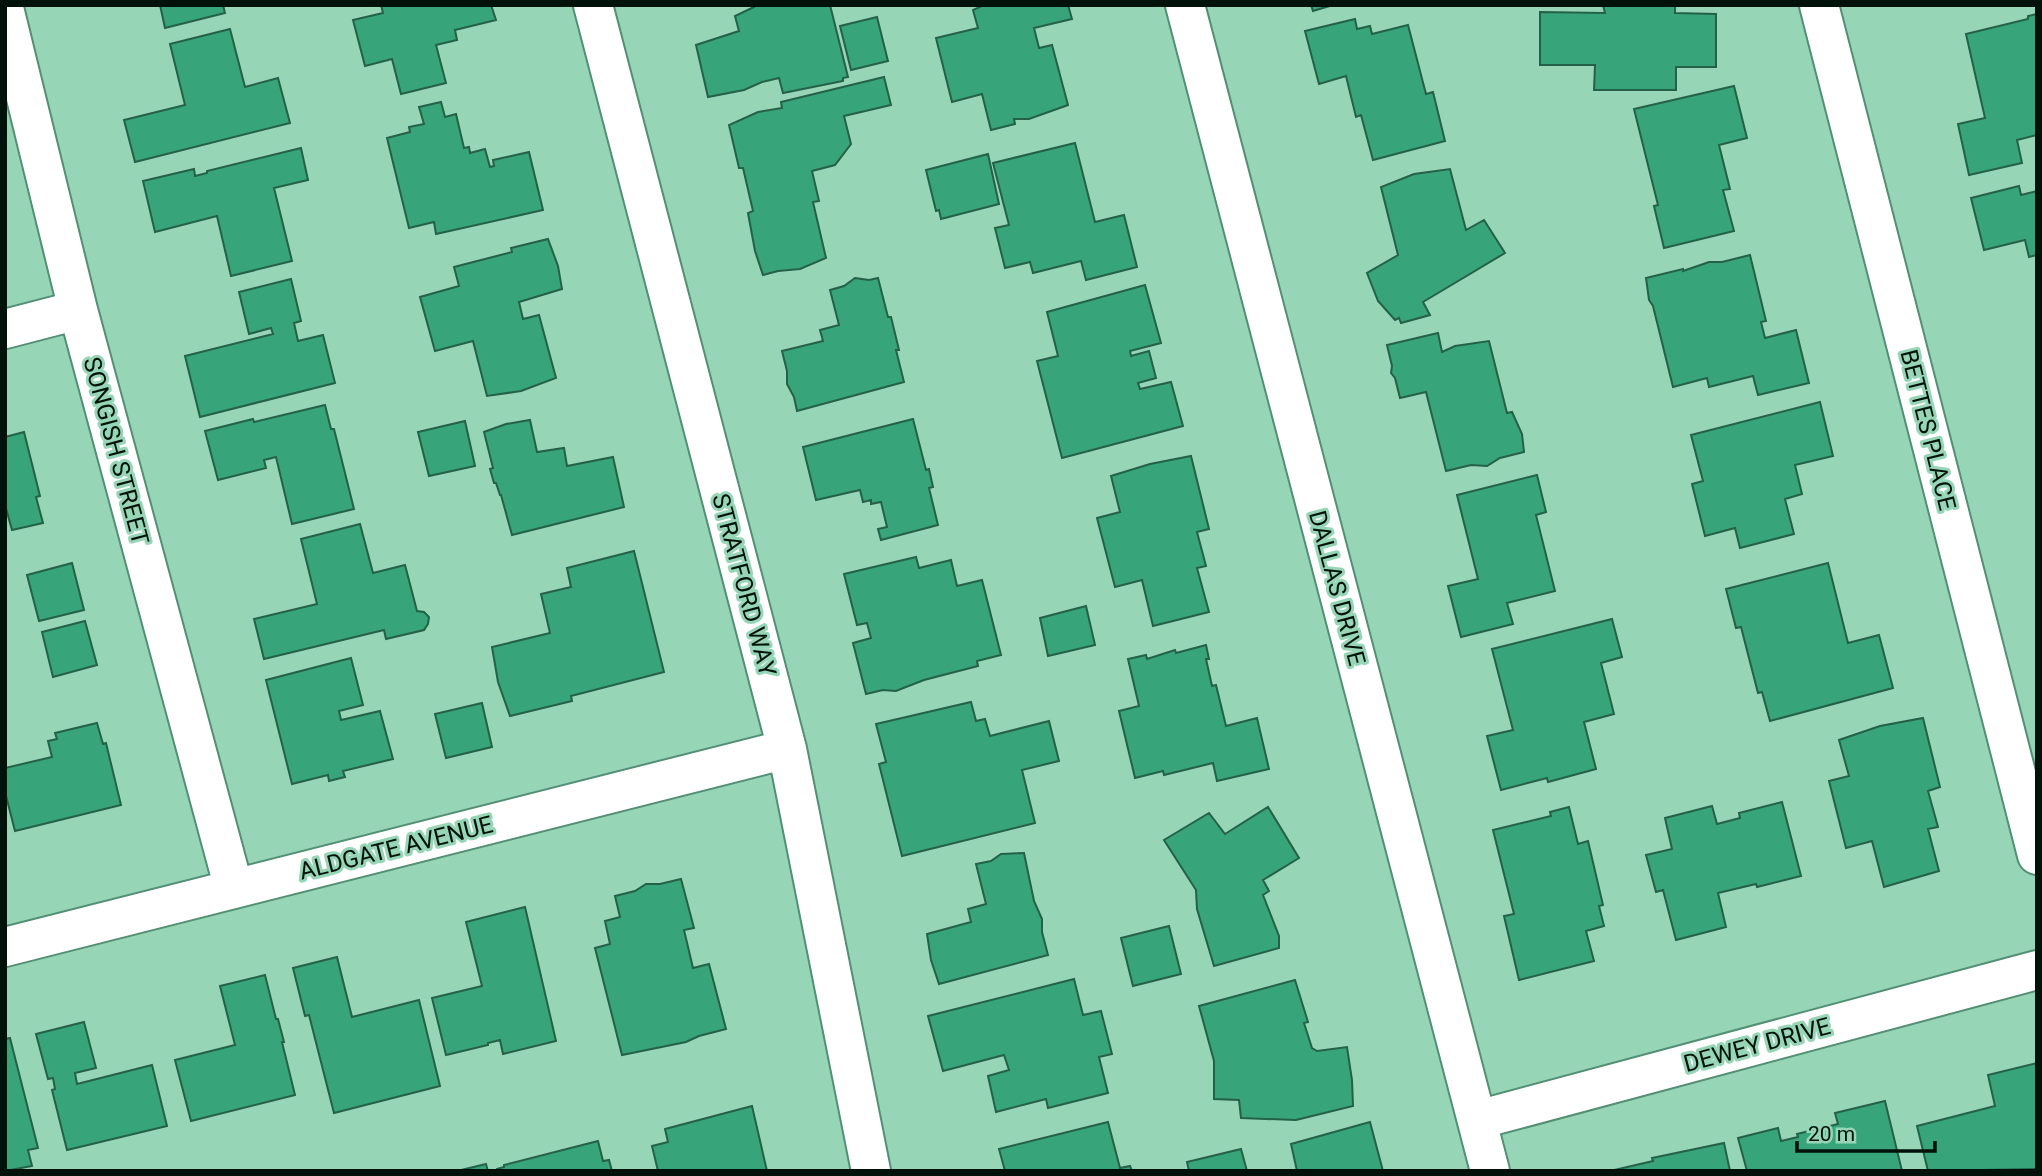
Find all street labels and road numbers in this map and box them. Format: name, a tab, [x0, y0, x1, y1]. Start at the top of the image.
street label: BETTES PLACE	[1895, 347, 1961, 513]
street label: SONGISH STREET	[77, 354, 155, 548]
street label: STRATFORD WAY	[706, 491, 782, 680]
street label: DALLAS DRIVE	[1303, 508, 1371, 668]
street label: ALDGATE AVENUE	[296, 810, 496, 886]
street label: DEWEY DRIVE	[1681, 1012, 1833, 1078]

